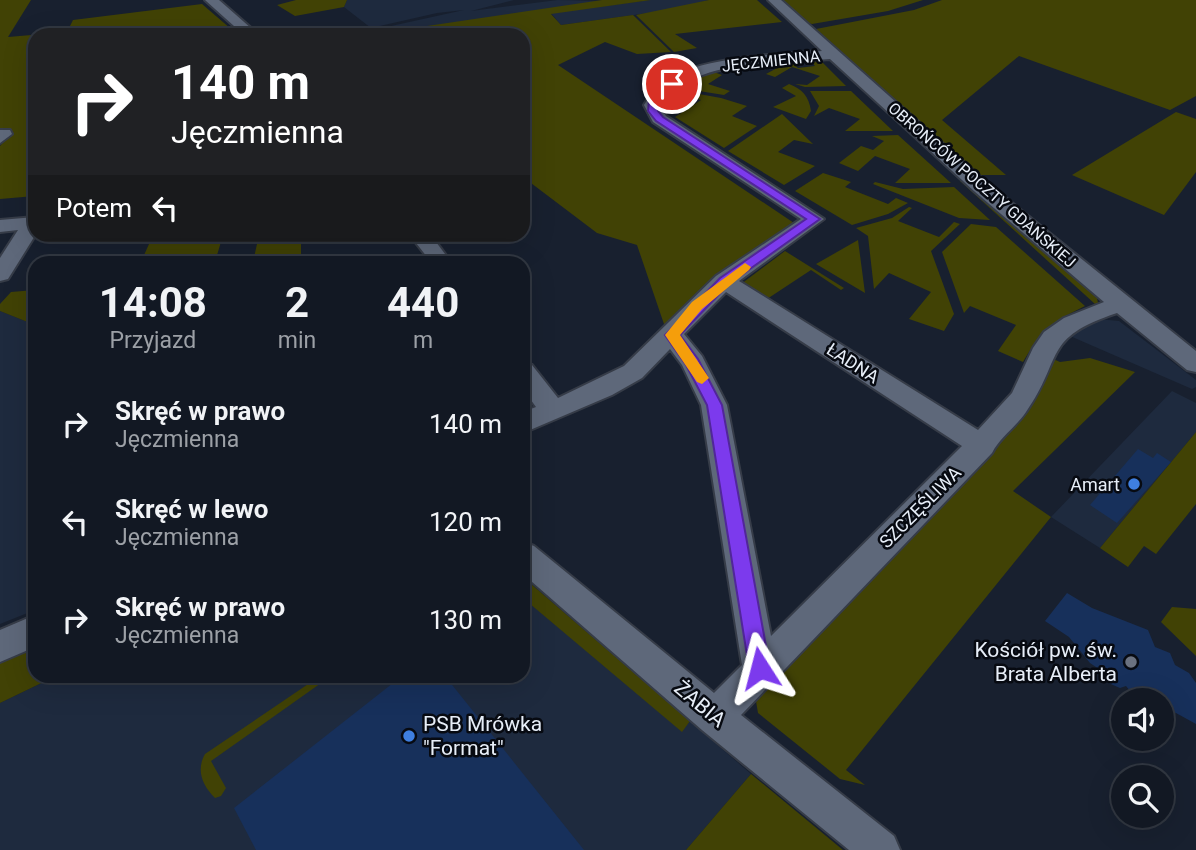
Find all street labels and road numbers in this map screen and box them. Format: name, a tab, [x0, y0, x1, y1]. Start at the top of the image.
street label: JĘCZMIENNA	[721, 46, 822, 76]
street label: OBROŃCÓW POCZTY GDAŃSKIEJ	[884, 98, 1080, 272]
street label: ŁADNA	[823, 338, 883, 388]
street label: SZCZĘŚLIWA	[875, 462, 965, 552]
street label: ŻABIA	[670, 676, 731, 732]

